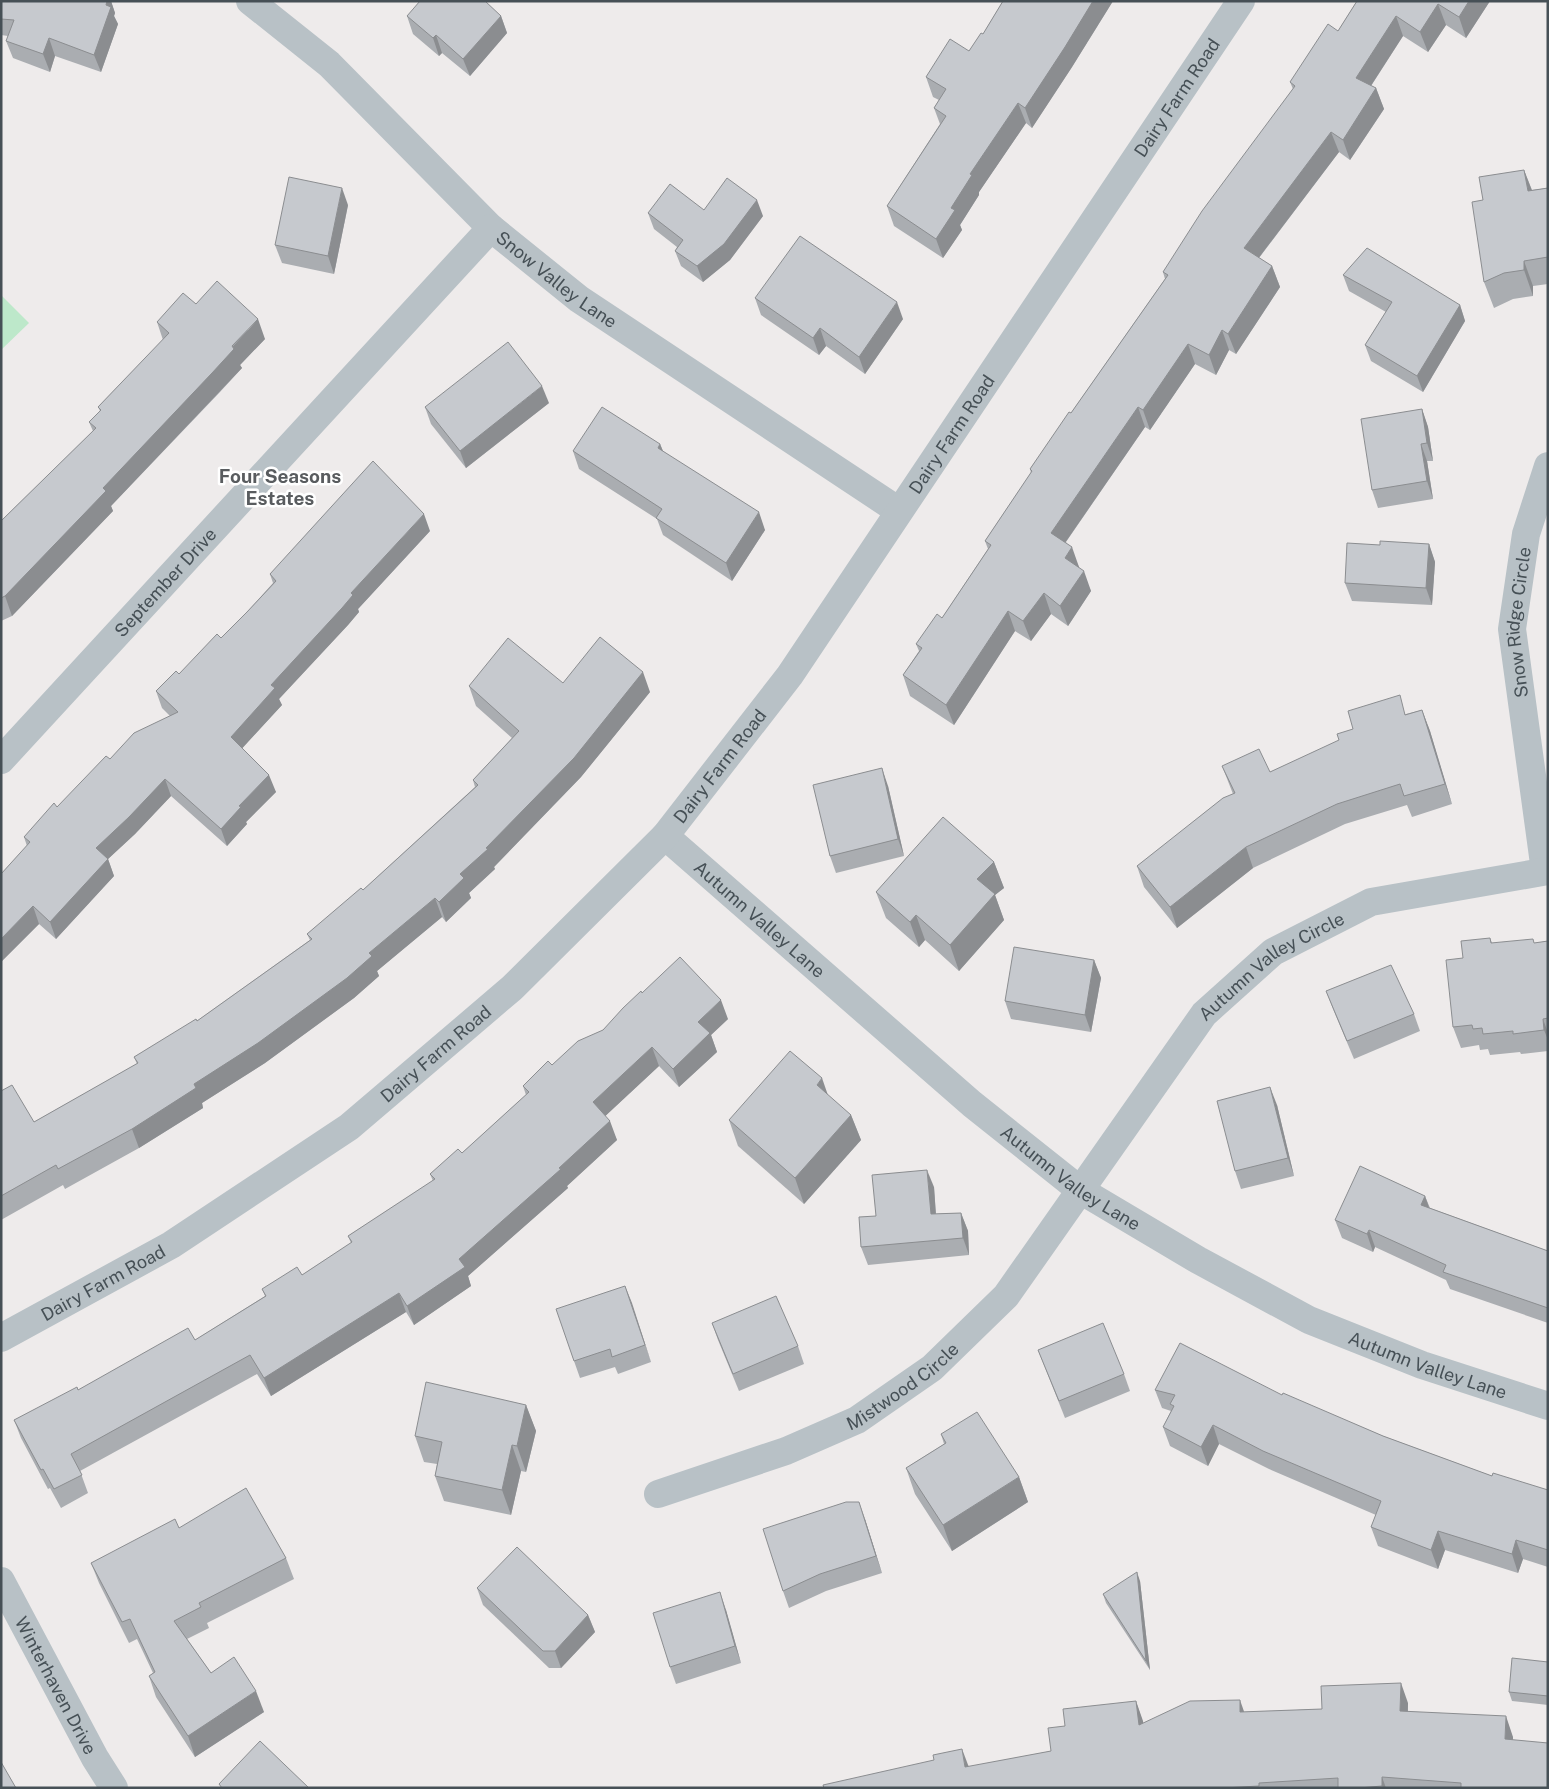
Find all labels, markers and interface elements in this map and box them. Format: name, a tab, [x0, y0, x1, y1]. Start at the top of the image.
street label: Dairy Farm Road	[1129, 34, 1224, 161]
street label: Snow Valley Lane	[492, 226, 621, 332]
street label: Dairy Farm Road	[904, 371, 998, 497]
district label: Four Seasons Estates	[219, 465, 341, 509]
street label: September Drive	[110, 523, 220, 641]
street label: Snow Ridge Circle	[1501, 545, 1534, 699]
street label: Dairy Farm Road	[669, 705, 770, 827]
street label: Autumn Valley Lane	[690, 856, 830, 982]
street label: Autumn Valley Circle	[1194, 907, 1347, 1024]
street label: Dairy Farm Road	[376, 1000, 495, 1106]
street label: Autumn Valley Lane	[997, 1121, 1145, 1234]
street label: Dairy Farm Road	[37, 1240, 169, 1325]
street label: Autumn Valley Lane	[1346, 1326, 1510, 1402]
street label: Mistwood Circle	[843, 1338, 963, 1434]
street label: Winterhaven Drive	[11, 1613, 101, 1758]

